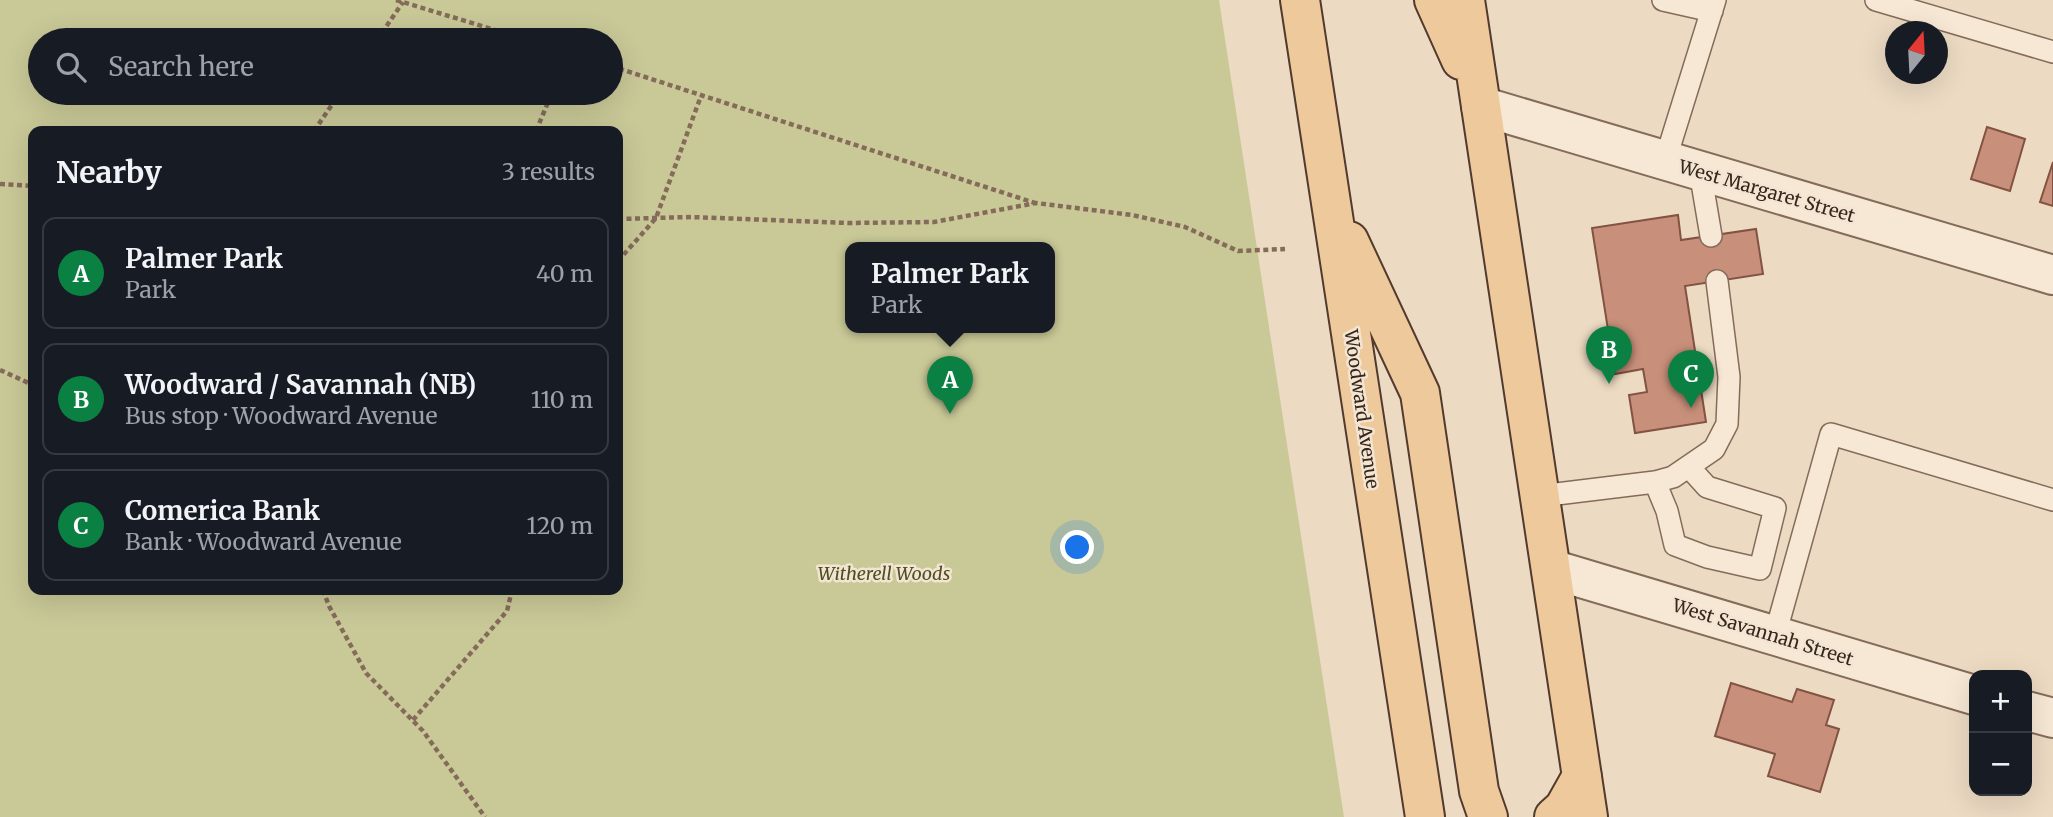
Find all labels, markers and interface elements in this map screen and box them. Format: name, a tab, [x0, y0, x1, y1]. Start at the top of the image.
north arrow	[1885, 21, 1948, 84]
search box	[28, 28, 623, 105]
icon: search	[52, 48, 90, 86]
text: Search here	[108, 50, 254, 83]
text: Nearby	[56, 153, 162, 191]
street label: West Margaret Street	[1675, 155, 1858, 227]
text: 3 results	[502, 157, 595, 186]
text: Palmer Park	[125, 242, 283, 275]
popup	[845, 242, 1055, 333]
text: Palmer Park	[871, 257, 1029, 290]
text: A	[73, 259, 89, 288]
text: 40 m	[536, 259, 593, 288]
text: Park	[125, 275, 176, 304]
text: Park	[871, 290, 922, 319]
pin: B	[1586, 326, 1632, 384]
street label: Woodward Avenue	[1339, 327, 1385, 490]
pin: C	[1668, 350, 1714, 408]
pin: A	[927, 356, 973, 414]
text: Woodward / Savannah (NB)	[125, 368, 476, 401]
text: B	[73, 385, 89, 414]
text: 110 m	[531, 385, 593, 414]
text: Bus stop · Woodward Avenue	[125, 401, 437, 430]
text: Comerica Bank	[125, 494, 320, 527]
text: C	[73, 511, 89, 540]
text: 120 m	[527, 511, 593, 540]
text: Bank · Woodward Avenue	[125, 527, 402, 556]
your location	[1060, 530, 1094, 564]
park label: Witherell Woods	[818, 562, 950, 585]
street label: West Savannah Street	[1669, 593, 1856, 670]
map controls	[1969, 670, 2032, 796]
button: +	[1969, 670, 2032, 733]
button: −	[1969, 733, 2032, 796]

